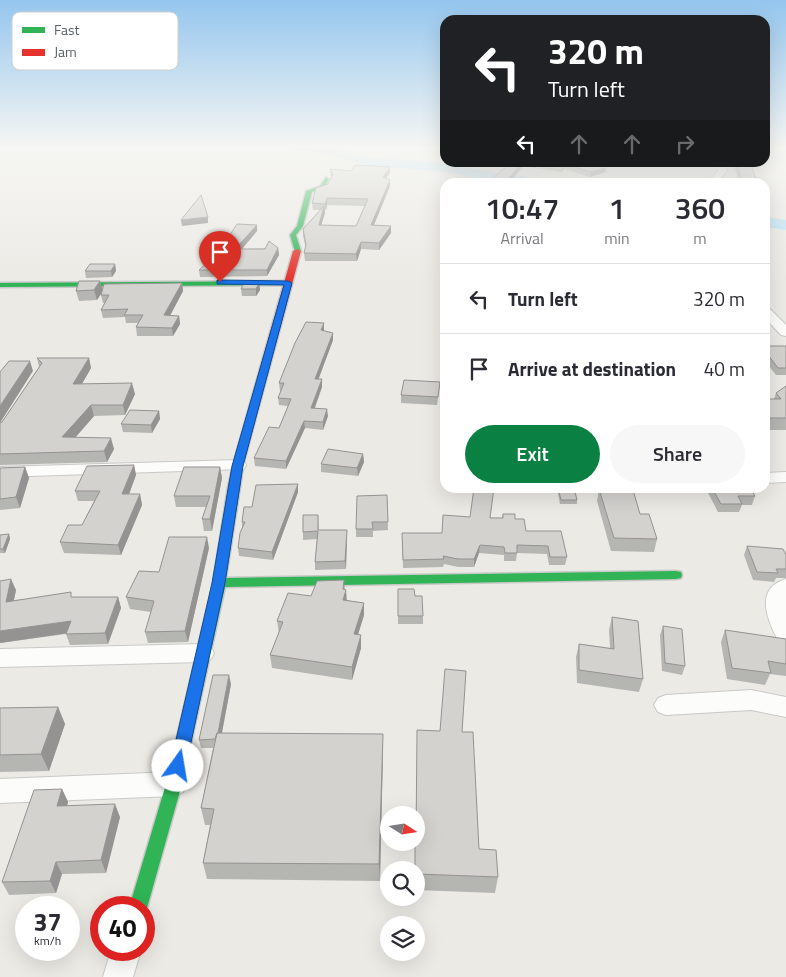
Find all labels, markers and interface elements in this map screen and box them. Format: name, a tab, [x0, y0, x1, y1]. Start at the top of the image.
legend	[12, 12, 178, 70]
text: Fast	[54, 19, 79, 40]
text: 320 m	[548, 24, 644, 78]
icon: left	[465, 35, 530, 100]
text: Jam	[54, 41, 77, 62]
text: Turn left	[548, 72, 625, 106]
icon: left	[512, 130, 540, 158]
icon: ahead	[565, 130, 593, 158]
icon: ahead	[618, 130, 646, 158]
icon: right	[671, 130, 699, 158]
text: 10:47	[485, 185, 559, 231]
text: 1	[609, 185, 625, 231]
text: 360	[675, 185, 725, 231]
text: Arrival	[500, 226, 544, 250]
text: min	[604, 226, 630, 250]
text: m	[693, 226, 707, 250]
pin	[199, 231, 241, 282]
icon: arrive	[206, 238, 234, 266]
text: Turn left	[508, 284, 578, 313]
text: 320 m	[693, 284, 745, 313]
icon: left	[465, 285, 493, 313]
text: Arrive at destination	[508, 354, 676, 383]
text: 40 m	[704, 354, 745, 383]
icon: arrive	[465, 355, 493, 383]
button: Exit	[465, 425, 600, 483]
button: Share	[610, 425, 745, 483]
position arrow	[151, 739, 203, 791]
north arrow	[380, 806, 425, 851]
map controls	[380, 806, 425, 961]
button: search	[380, 861, 425, 906]
speed limit sign: 40	[90, 896, 155, 961]
text: 37	[33, 903, 62, 941]
button: layers	[380, 916, 425, 961]
text: km/h	[34, 931, 61, 950]

